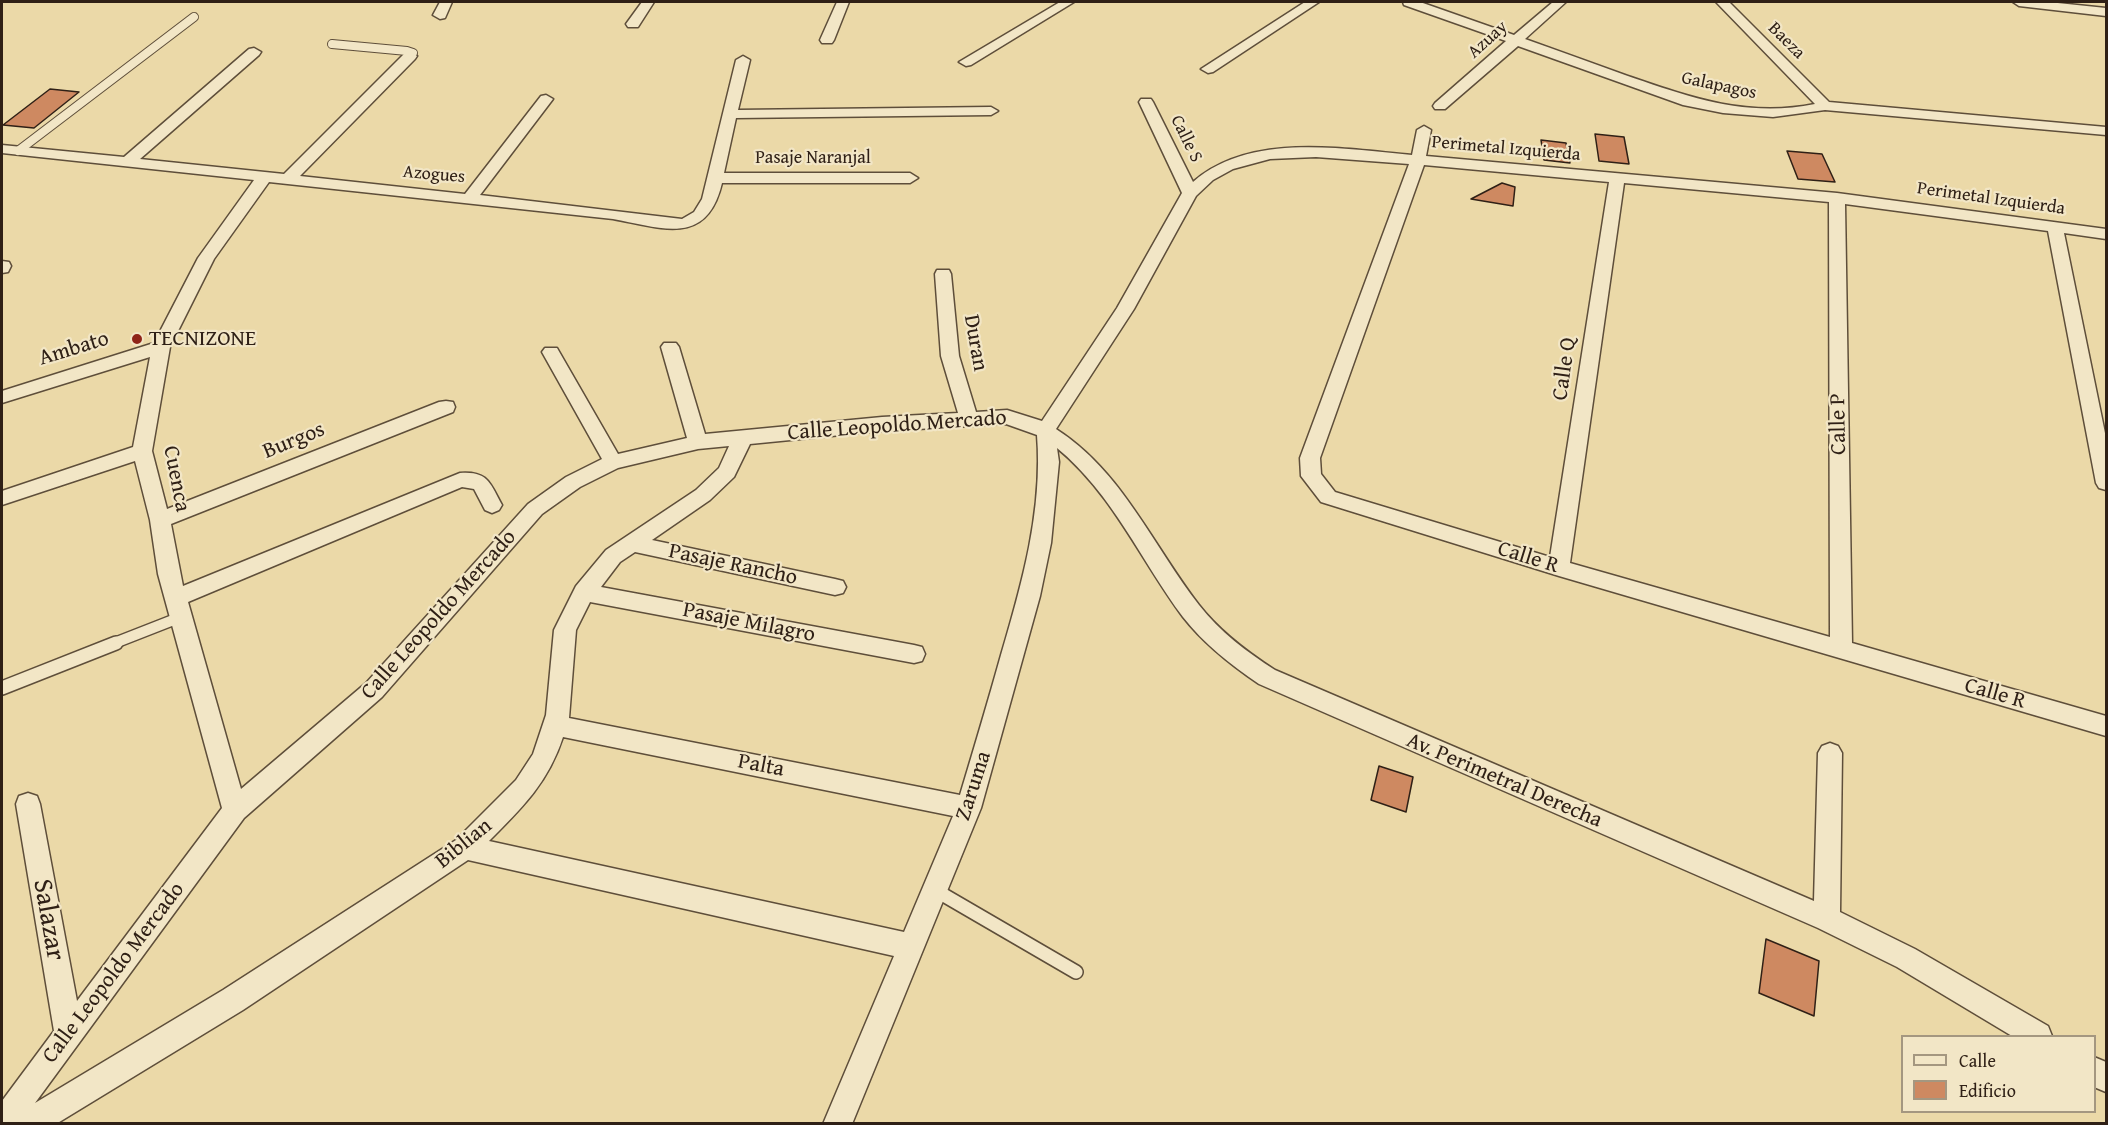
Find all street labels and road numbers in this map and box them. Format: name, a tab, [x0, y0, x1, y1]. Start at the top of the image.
street label: Azuay	[1464, 17, 1512, 63]
street label: Baeza	[1763, 18, 1809, 64]
street label: Galapagos	[1679, 68, 1759, 104]
street label: Calle S	[1165, 112, 1207, 166]
street label: Perimetal Izquierda	[1431, 132, 1581, 166]
street label: Pasaje Naranjal	[755, 147, 871, 169]
street label: Azogues	[402, 162, 466, 188]
street label: Perimetal Izquierda	[1916, 178, 2066, 220]
street label: Duran	[957, 313, 993, 373]
street label: Ambato	[36, 326, 112, 372]
street label: Calle Q	[1548, 336, 1582, 402]
street label: Calle P	[1825, 393, 1853, 455]
street label: Calle Leopoldo Mercado	[787, 405, 1007, 447]
street label: Burgos	[259, 417, 329, 465]
street label: Cuenca	[157, 444, 195, 514]
street label: Calle Leopoldo Mercado	[356, 525, 522, 705]
street label: Calle R	[1494, 536, 1562, 580]
street label: Pasaje Rancho	[666, 538, 800, 592]
street label: Pasaje Milagro	[681, 597, 817, 649]
street label: Calle R	[1961, 673, 2029, 715]
street label: Av. Perimetral Derecha	[1402, 728, 1606, 834]
street label: Zaruma	[950, 748, 998, 824]
street label: Palta	[736, 749, 786, 783]
street label: Biblian	[430, 813, 498, 875]
street label: Salazar	[25, 877, 71, 963]
street label: Calle Leopoldo Mercado	[37, 877, 191, 1069]

